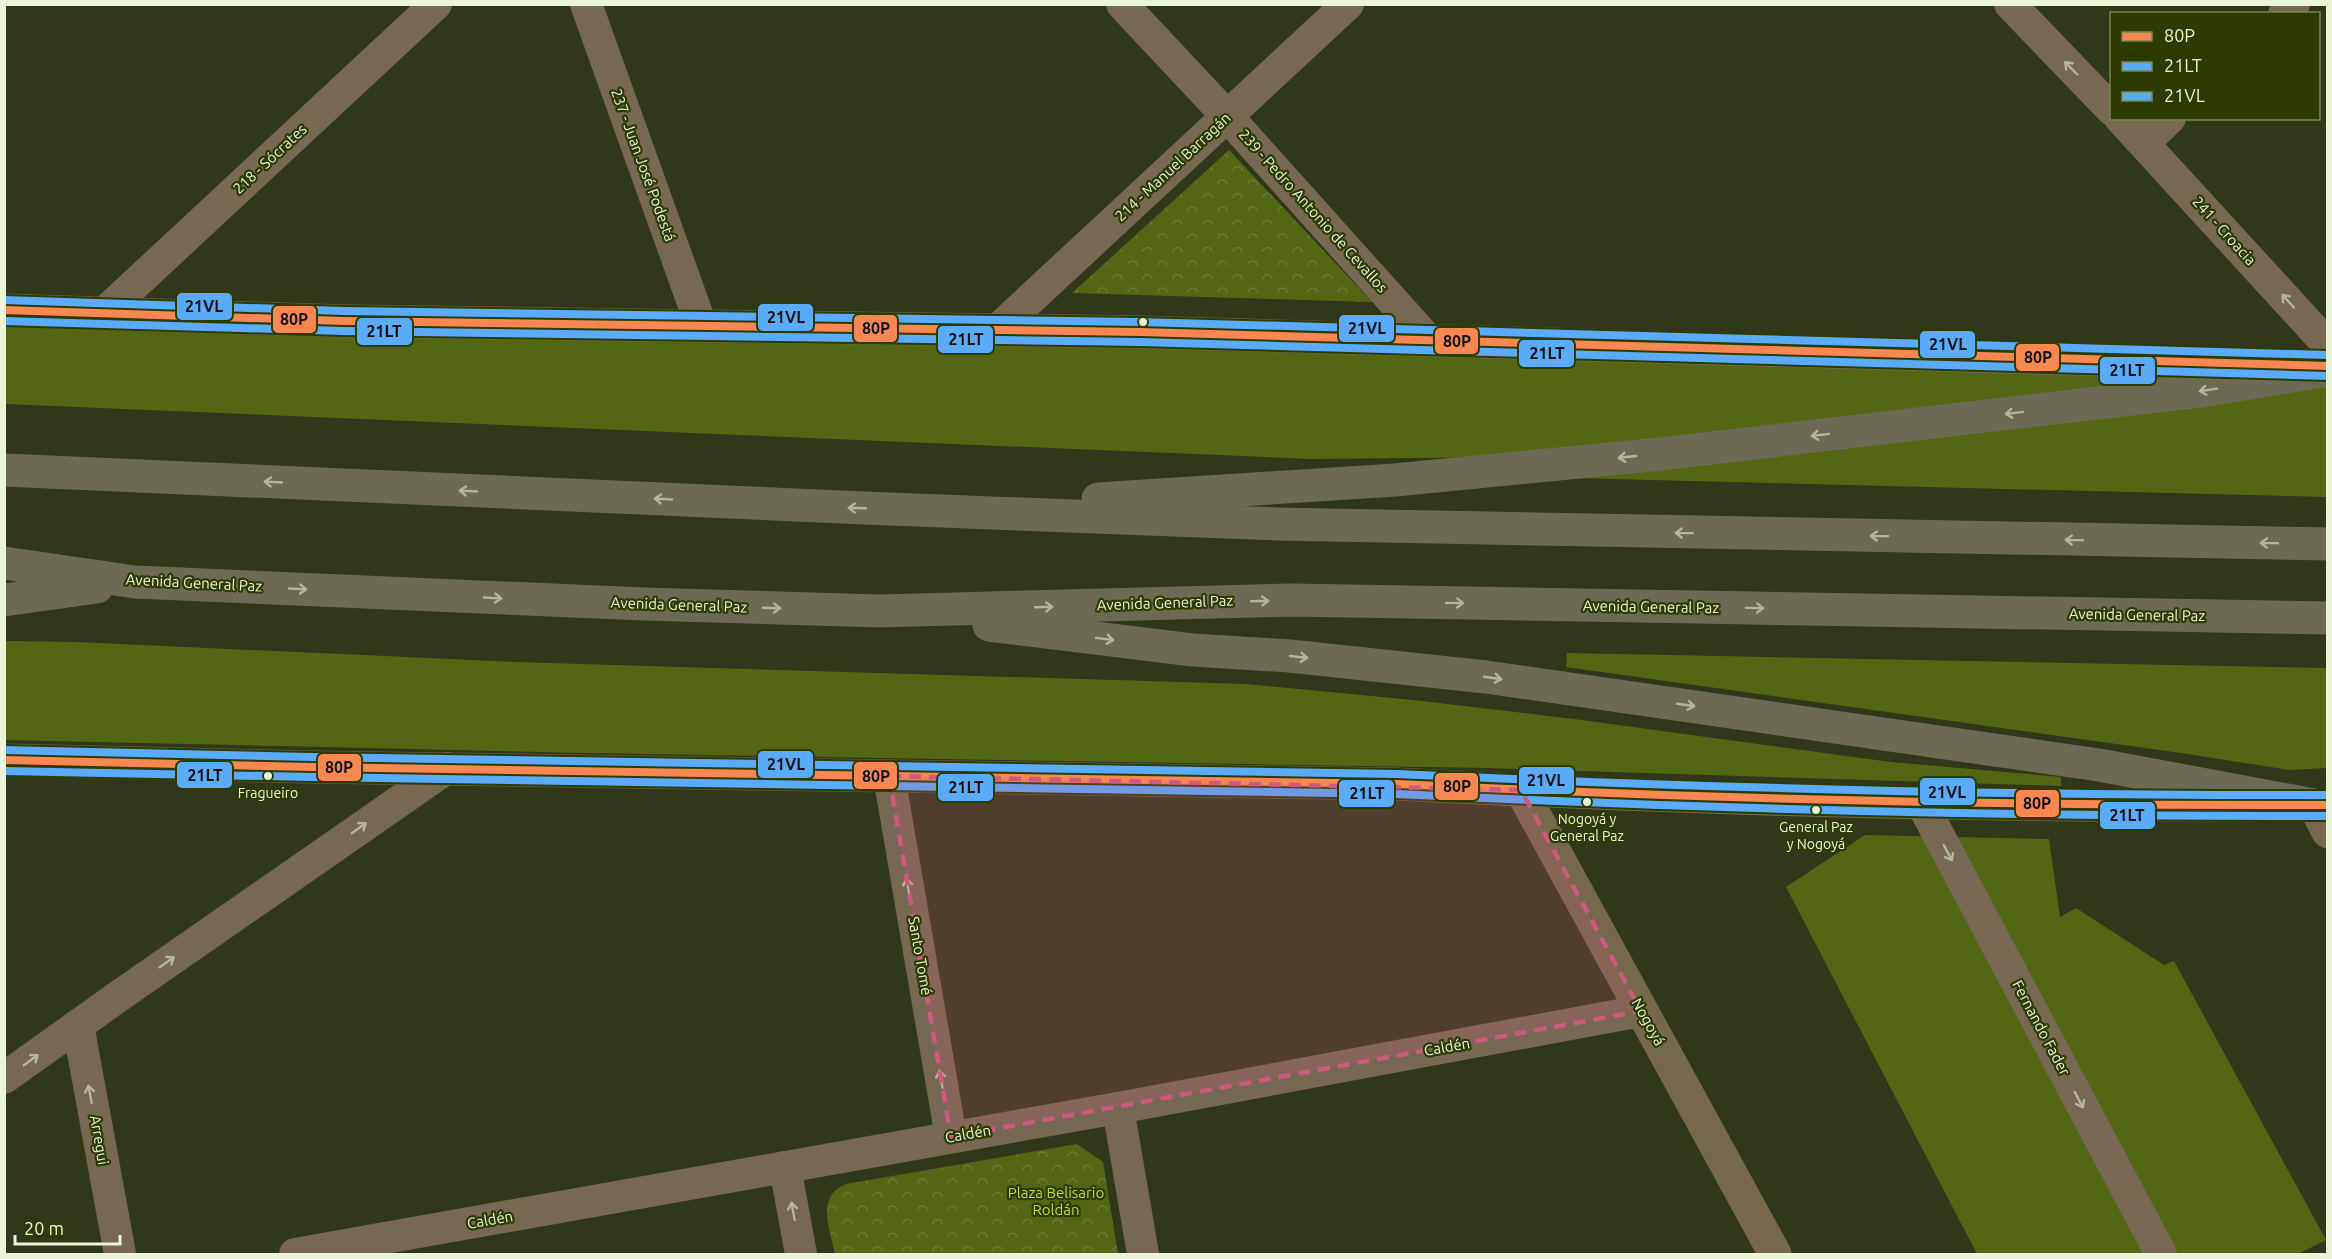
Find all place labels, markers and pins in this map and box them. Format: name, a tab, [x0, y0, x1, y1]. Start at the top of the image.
unlabelled marker	[1137, 316, 1149, 328]
marker: Fragueiro	[262, 770, 274, 782]
place label: Fragueiro	[238, 785, 298, 801]
marker: Nogoyá y General Paz	[1581, 796, 1593, 808]
marker: General Paz y Nogoyá	[1810, 804, 1822, 816]
place label: Nogoyá y General Paz	[1550, 811, 1624, 844]
place label: General Paz y Nogoyá	[1779, 819, 1853, 852]

